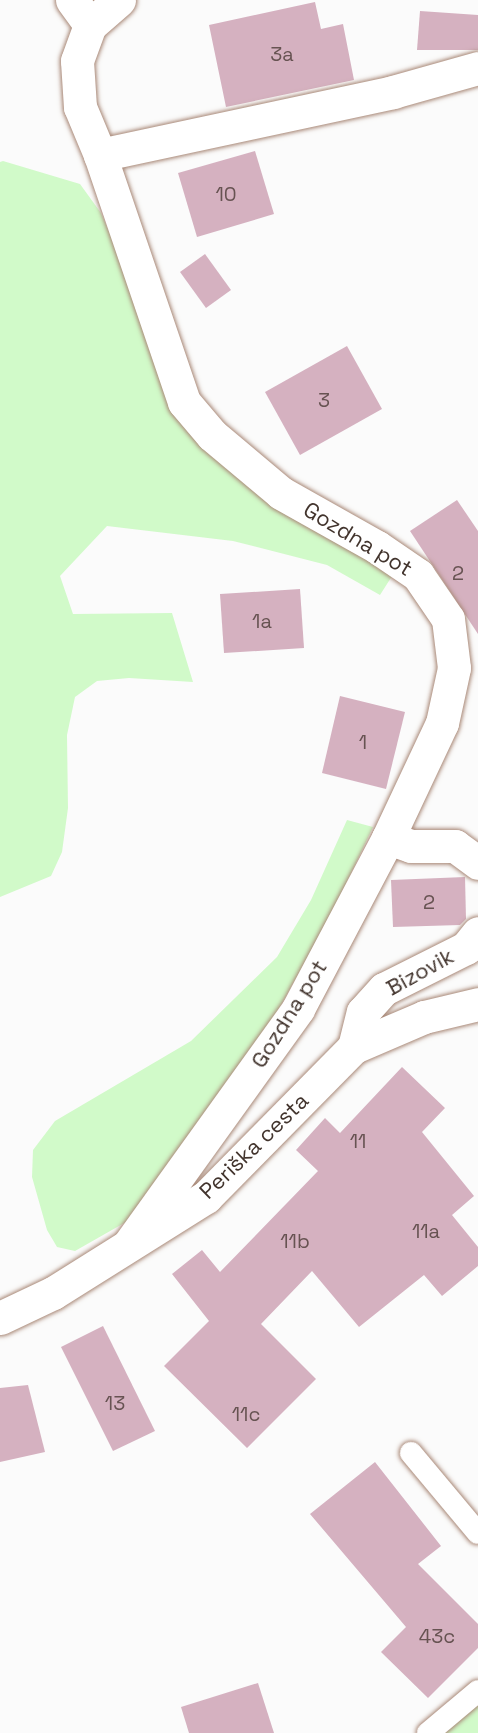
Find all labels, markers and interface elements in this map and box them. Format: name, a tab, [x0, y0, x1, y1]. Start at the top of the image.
house number: 3a	[270, 42, 294, 66]
house number: 10	[215, 182, 237, 206]
house number: 3	[318, 388, 330, 412]
street label: Gozdna pot	[299, 496, 417, 582]
house number: 2	[452, 561, 464, 585]
house number: 1a	[252, 609, 272, 633]
house number: 1	[359, 730, 367, 754]
house number: 2	[423, 890, 435, 914]
street label: Bizovik	[382, 943, 458, 1001]
street label: Gozdna pot	[245, 955, 333, 1073]
street label: Periška cesta	[194, 1087, 314, 1205]
house number: 11	[350, 1129, 366, 1153]
house number: 11a	[412, 1219, 440, 1243]
house number: 11b	[280, 1229, 310, 1253]
house number: 13	[105, 1391, 125, 1415]
house number: 11c	[232, 1402, 260, 1426]
house number: 43c	[419, 1624, 455, 1648]

